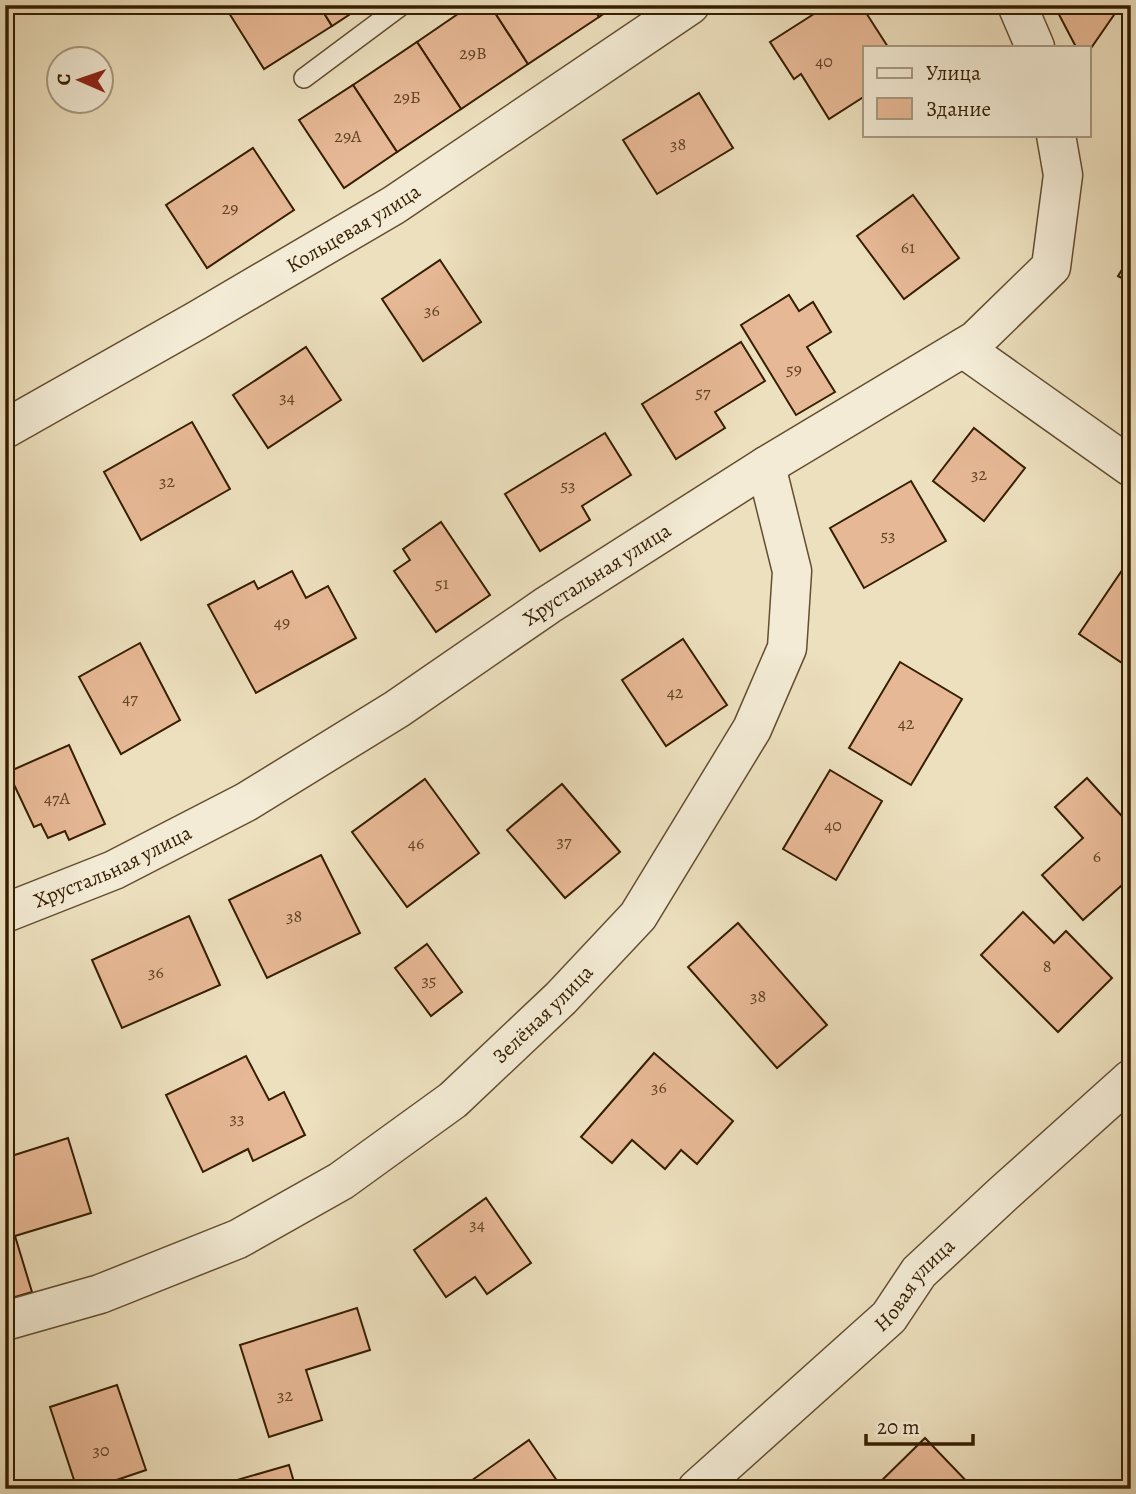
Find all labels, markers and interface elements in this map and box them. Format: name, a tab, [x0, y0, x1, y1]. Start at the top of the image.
house number: 29В	[459, 41, 487, 65]
north arrow	[46, 46, 116, 116]
legend	[863, 46, 1090, 136]
house number: 40	[815, 49, 833, 73]
text: Улица	[926, 59, 981, 87]
text: С	[51, 73, 77, 86]
house number: 29Б	[393, 85, 421, 109]
text: Здание	[926, 95, 991, 123]
house number: 29А	[334, 124, 362, 148]
house number: 38	[670, 132, 686, 156]
street label: Кольцевая улица	[281, 177, 426, 279]
house number: 29	[222, 196, 238, 220]
house number: 61	[901, 235, 915, 259]
house number: 36	[424, 298, 440, 322]
house number: 59	[786, 357, 802, 381]
house number: 57	[695, 380, 711, 404]
house number: 34	[279, 385, 295, 409]
house number: 32	[971, 462, 987, 486]
house number: 32	[159, 469, 175, 493]
house number: 53	[560, 473, 576, 497]
street label: Хрустальная улица	[517, 516, 676, 632]
house number: 53	[880, 523, 896, 547]
house number: 51	[435, 571, 449, 595]
house number: 49	[274, 610, 290, 634]
house number: 42	[667, 680, 684, 704]
house number: 47	[122, 686, 138, 710]
house number: 42	[898, 711, 915, 735]
house number: 47А	[44, 786, 71, 810]
house number: 40	[824, 813, 842, 837]
street label: Хрустальная улица	[29, 818, 196, 914]
house number: 37	[556, 829, 572, 853]
house number: 46	[408, 831, 424, 855]
house number: 6	[1093, 844, 1101, 868]
house number: 38	[286, 904, 302, 928]
house number: 8	[1043, 954, 1051, 978]
street label: Зелёная улица	[486, 958, 599, 1070]
house number: 36	[148, 960, 164, 984]
house number: 35	[421, 968, 437, 992]
house number: 38	[750, 984, 766, 1008]
house number: 36	[651, 1075, 667, 1099]
house number: 33	[230, 1106, 244, 1130]
house number: 34	[469, 1212, 485, 1236]
street label: Новая улица	[868, 1232, 961, 1338]
house number: 32	[277, 1383, 293, 1407]
scale bar	[866, 1403, 973, 1447]
text: 20 m	[877, 1413, 920, 1441]
house number: 30	[92, 1438, 110, 1462]

